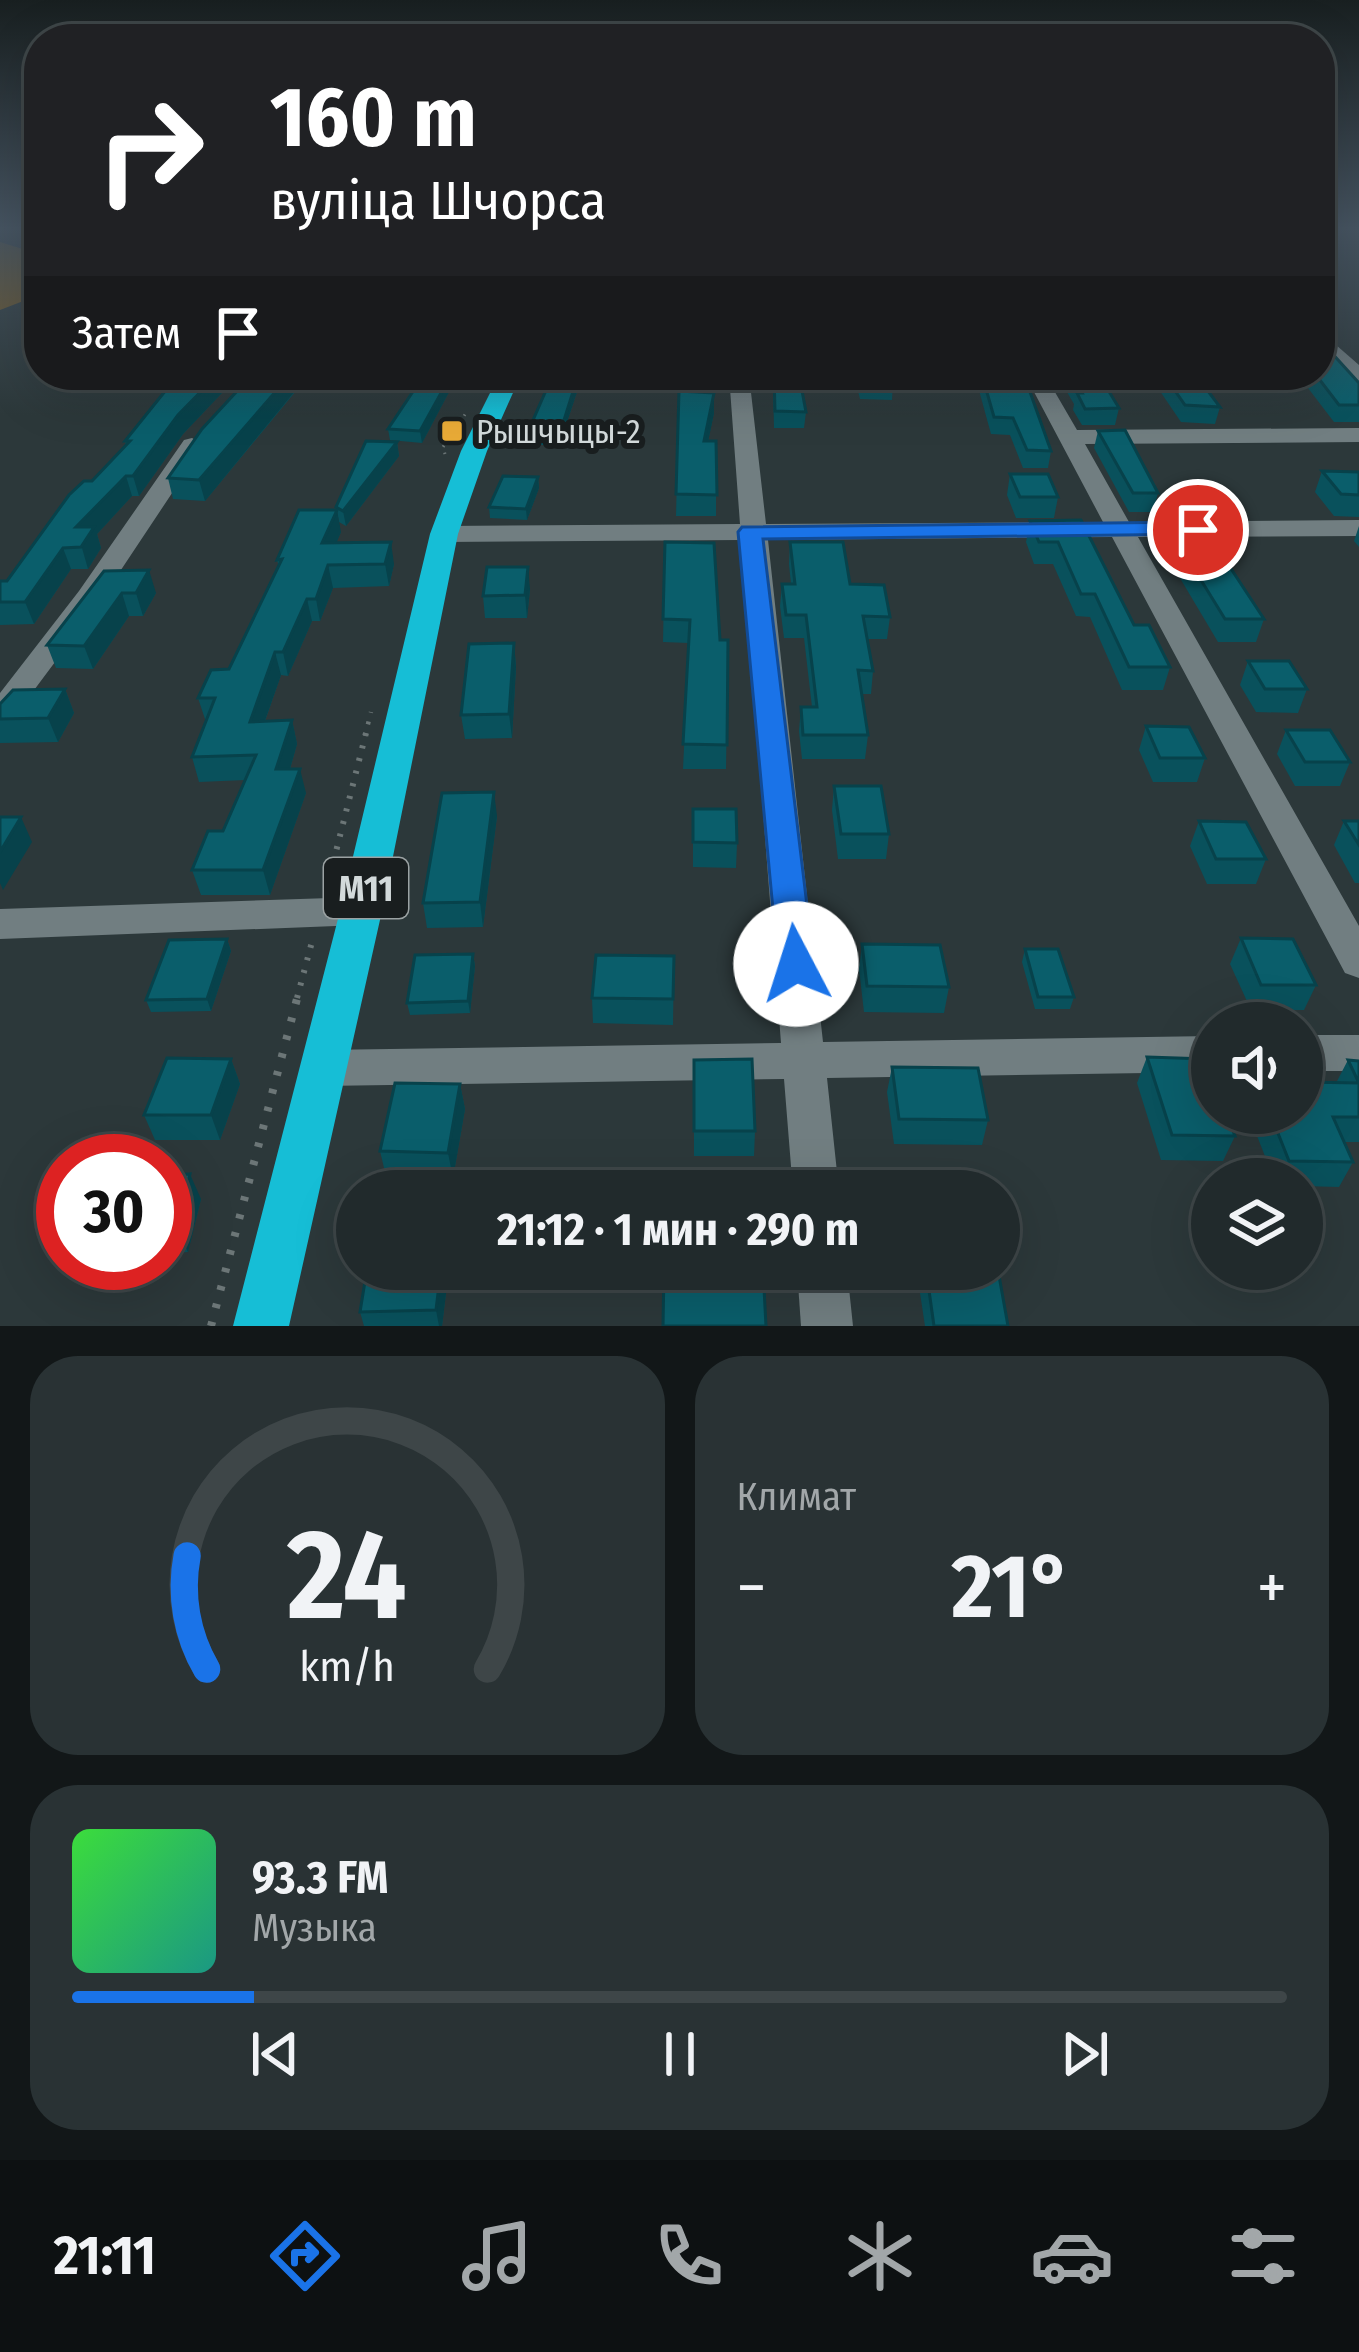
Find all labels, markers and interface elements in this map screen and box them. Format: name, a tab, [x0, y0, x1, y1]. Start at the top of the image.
text: 160 m	[270, 67, 477, 168]
icon: right	[72, 72, 228, 228]
text: вуліца Шчорса	[270, 169, 606, 233]
icon: arrive	[205, 300, 271, 366]
text: Затем	[72, 306, 181, 360]
place label: Рышчыцы-2	[476, 412, 640, 452]
marker: Рышчыцы-2	[439, 418, 465, 444]
pin	[1147, 479, 1249, 581]
icon: arrive	[1165, 497, 1231, 563]
road number: М11	[324, 858, 408, 918]
position arrow	[733, 901, 859, 1027]
map controls	[1191, 1002, 1323, 1290]
button: sound	[1191, 1002, 1323, 1134]
speed limit sign: 30	[36, 1134, 192, 1290]
button: layers	[1191, 1158, 1323, 1290]
text: 21:12 · 1 мин · 290 m	[497, 1203, 859, 1257]
text: Климат	[737, 1474, 856, 1520]
text: 24	[287, 1501, 407, 1651]
text: 21°	[951, 1533, 1072, 1641]
text: −	[737, 1548, 766, 1627]
text: +	[1257, 1548, 1287, 1627]
text: km/h	[299, 1640, 395, 1691]
text: 93.3 FM	[252, 1851, 388, 1905]
text: Музыка	[252, 1905, 377, 1951]
icon: previous	[242, 2021, 308, 2087]
icon: pause	[647, 2021, 713, 2087]
icon: next	[1052, 2021, 1118, 2087]
icon: directions	[263, 2214, 347, 2298]
icon: music	[455, 2214, 539, 2298]
icon: phone	[647, 2214, 731, 2298]
icon: climate	[838, 2214, 922, 2298]
icon: car	[1030, 2214, 1114, 2298]
icon: filters	[1221, 2214, 1305, 2298]
text: 21:11	[54, 2224, 156, 2288]

